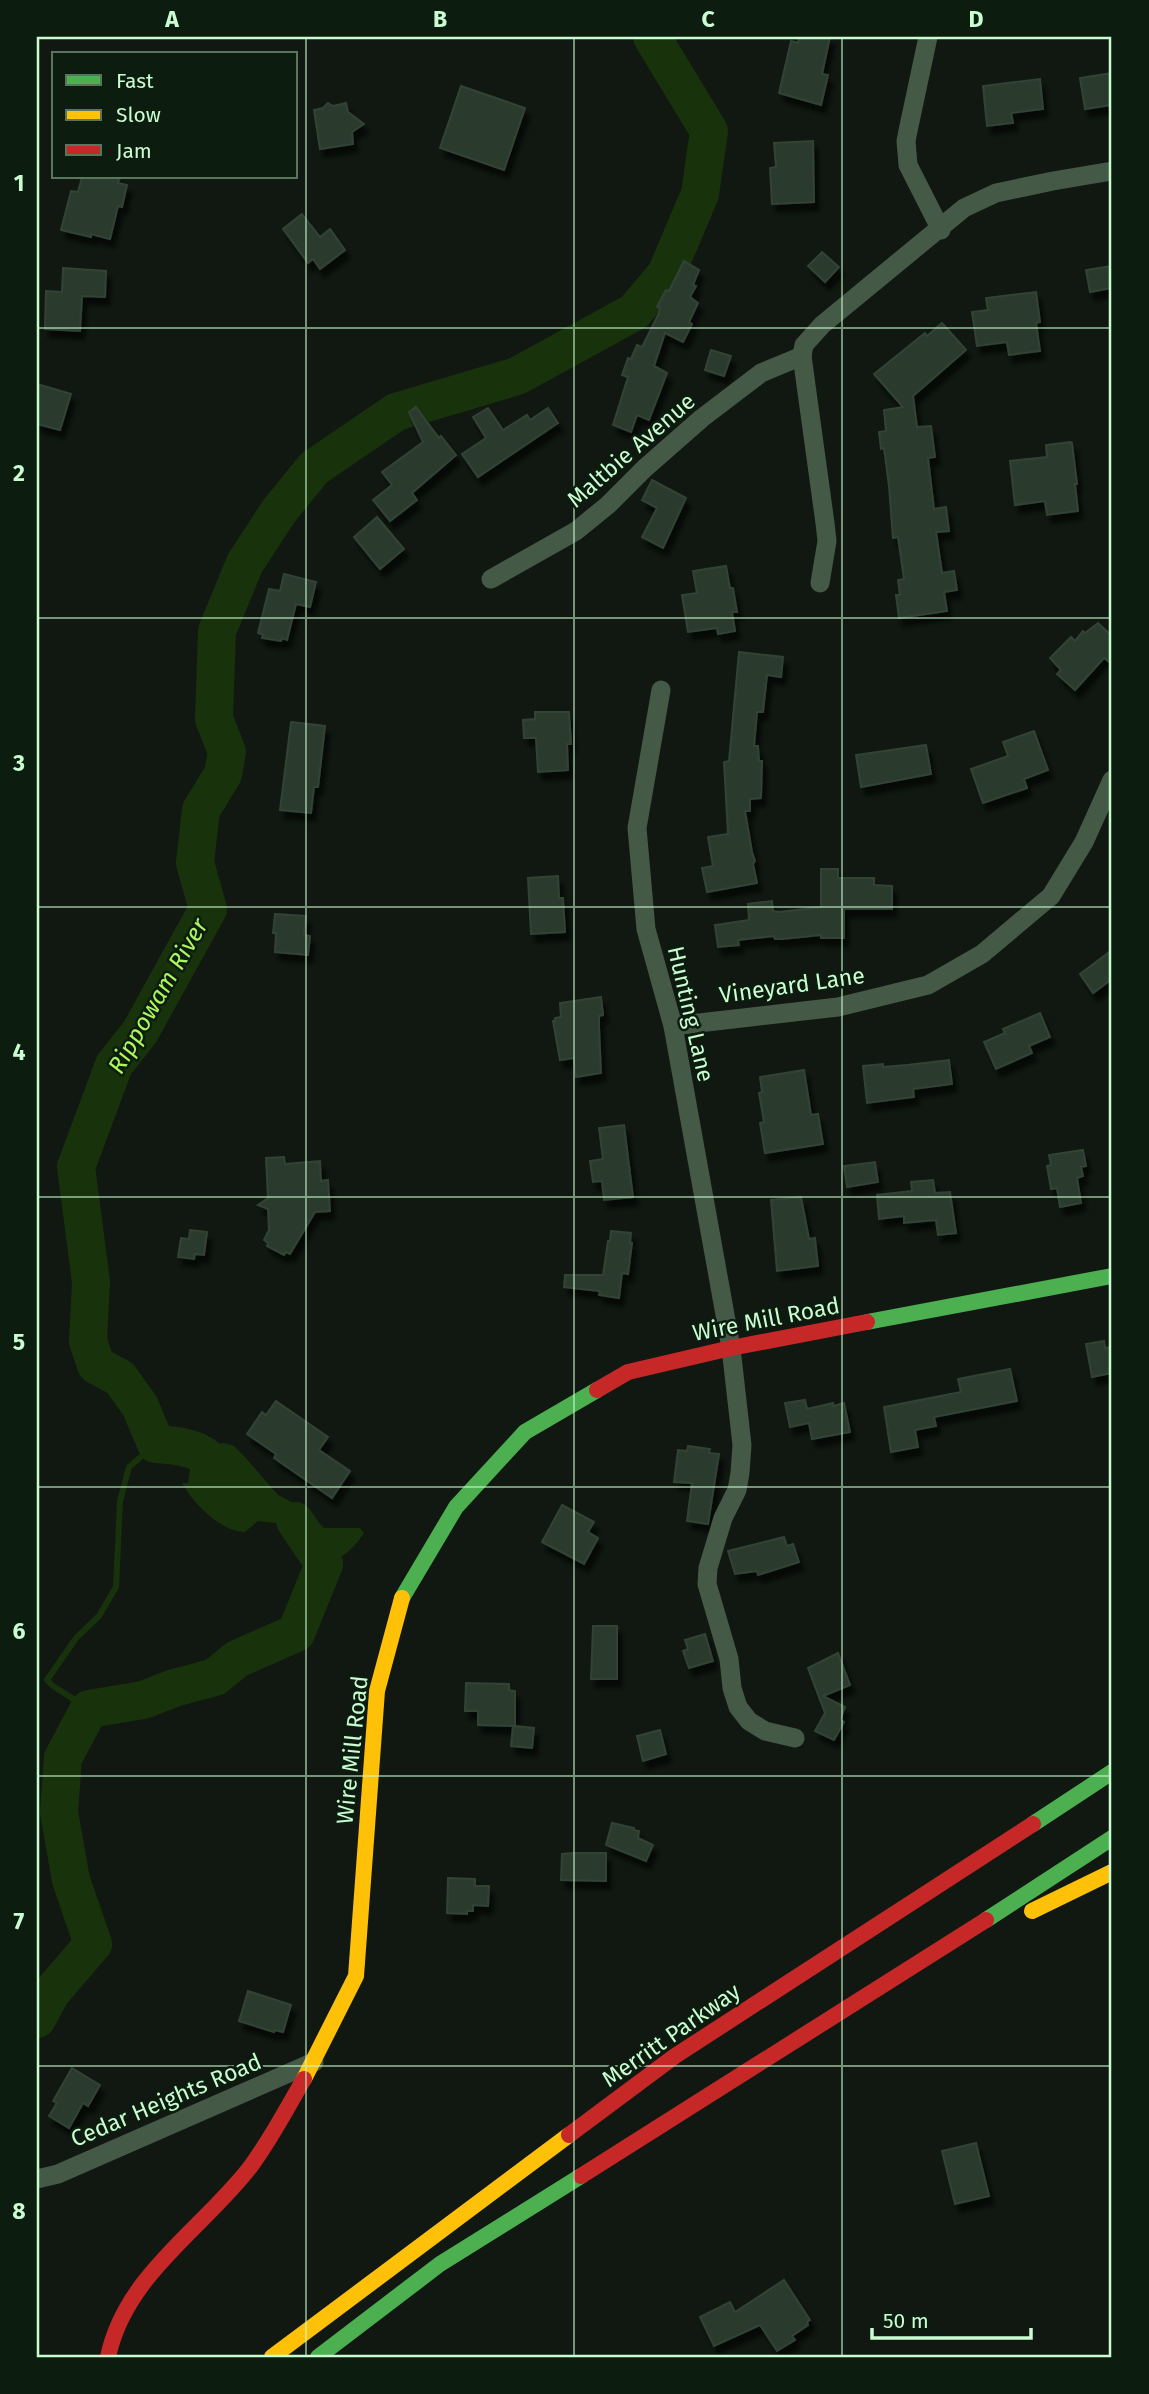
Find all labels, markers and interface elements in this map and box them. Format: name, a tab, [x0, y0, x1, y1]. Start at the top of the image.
text: A	[164, 5, 179, 33]
text: B	[433, 5, 447, 33]
text: C	[701, 5, 715, 33]
text: D	[969, 5, 984, 33]
legend	[52, 52, 298, 178]
text: Fast	[116, 68, 154, 94]
text: Slow	[116, 102, 161, 128]
text: Jam	[116, 138, 152, 164]
text: 1	[14, 169, 24, 197]
street label: Maltbie Avenue	[561, 387, 701, 513]
text: 2	[13, 459, 25, 487]
text: 3	[12, 749, 25, 777]
water label: Rippowam River	[102, 913, 214, 1078]
street label: Hunting Lane	[662, 943, 720, 1085]
street label: Vineyard Lane	[718, 961, 866, 1009]
text: 4	[13, 1038, 26, 1066]
street label: Wire Mill Road	[690, 1291, 842, 1347]
text: 5	[13, 1328, 25, 1356]
text: 6	[13, 1617, 26, 1645]
street label: Wire Mill Road	[330, 1674, 374, 1826]
text: 7	[14, 1907, 25, 1935]
street label: Merritt Parkway	[596, 1977, 746, 2093]
street label: Cedar Heights Road	[66, 2047, 266, 2153]
text: 8	[12, 2197, 26, 2225]
scale bar	[872, 2296, 1032, 2340]
text: 50 m	[883, 2308, 929, 2334]

